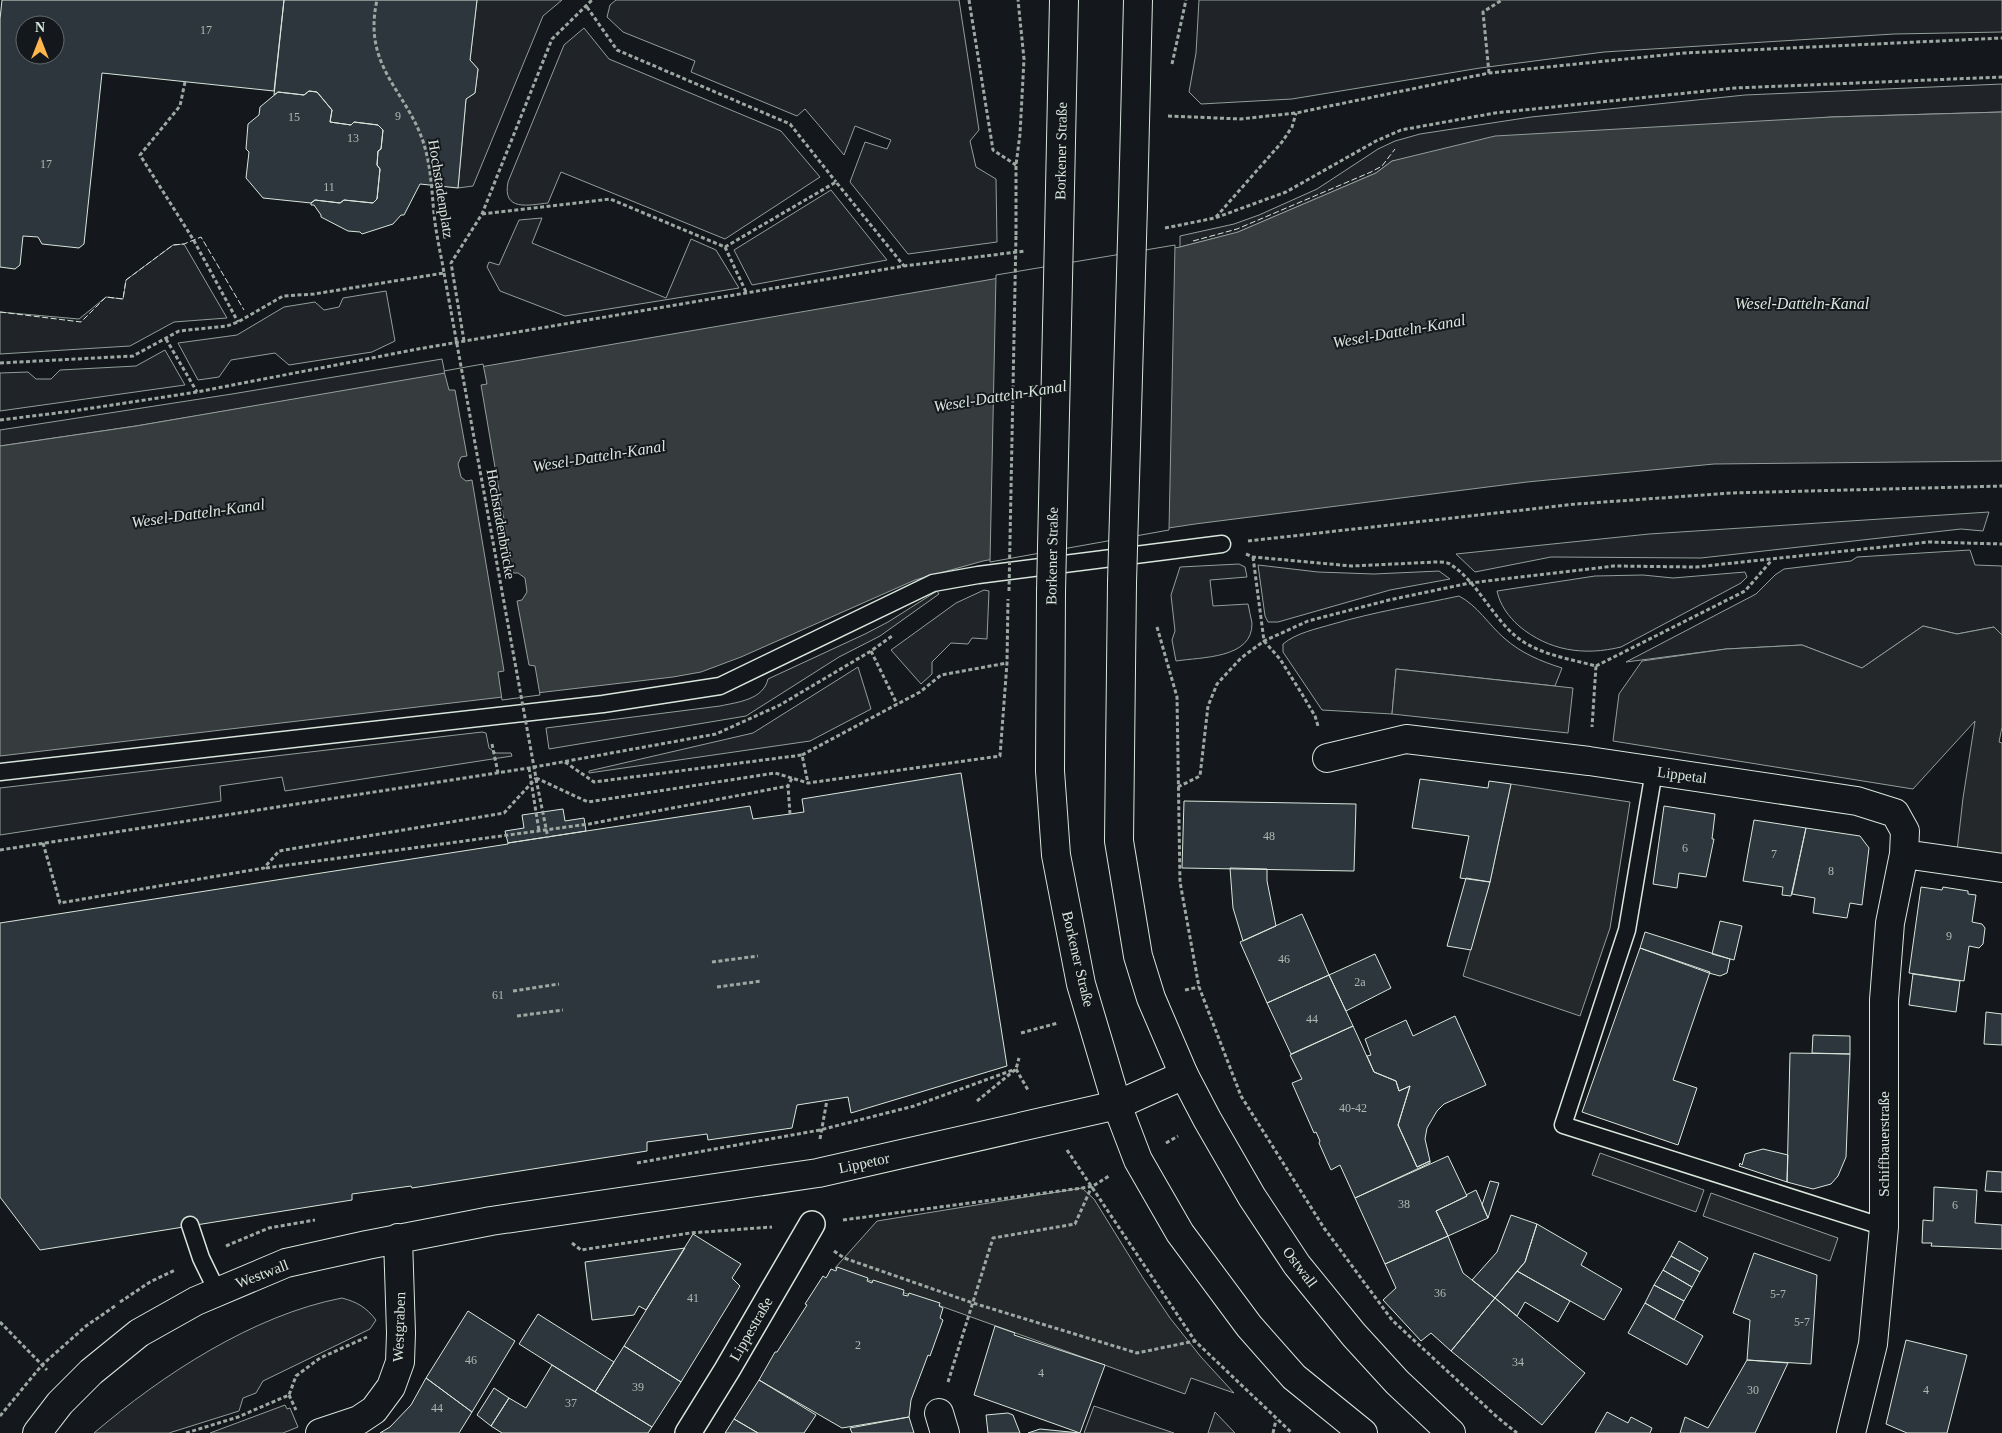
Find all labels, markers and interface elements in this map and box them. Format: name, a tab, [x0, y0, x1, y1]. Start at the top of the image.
north arrow	[15, 15, 65, 65]
text: N	[35, 20, 45, 35]
house number: 17	[200, 23, 212, 37]
street label: Borkener Straße	[1052, 102, 1070, 200]
house number: 9	[395, 109, 401, 123]
house number: 15	[288, 110, 300, 124]
house number: 13	[347, 131, 359, 145]
street label: Hochstadenplatz	[425, 138, 457, 240]
house number: 17	[40, 157, 52, 171]
house number: 11	[323, 180, 335, 194]
water label: Wesel-Datteln-Kanal	[1735, 295, 1870, 312]
water label: Wesel-Datteln-Kanal	[1331, 311, 1467, 351]
water label: Wesel-Datteln-Kanal	[932, 377, 1068, 415]
water label: Wesel-Datteln-Kanal	[531, 437, 667, 475]
street label: Hochstadenbrücke	[483, 468, 519, 581]
water label: Wesel-Datteln-Kanal	[130, 495, 266, 531]
street label: Borkener Straße	[1043, 507, 1061, 605]
street label: Lippetal	[1656, 764, 1708, 786]
house number: 48	[1263, 829, 1275, 843]
house number: 6	[1682, 841, 1688, 855]
house number: 7	[1771, 847, 1777, 861]
house number: 8	[1828, 864, 1834, 878]
street label: Borkener Straße	[1059, 910, 1097, 1009]
house number: 9	[1946, 929, 1952, 943]
house number: 46	[1278, 952, 1290, 966]
house number: 2a	[1354, 975, 1366, 989]
house number: 61	[492, 988, 504, 1002]
house number: 44	[1306, 1012, 1318, 1026]
street label: Schiffbauerstraße	[1876, 1091, 1892, 1197]
house number: 40-42	[1339, 1101, 1367, 1115]
street label: Lippetor	[837, 1150, 891, 1176]
house number: 38	[1398, 1197, 1410, 1211]
house number: 6	[1952, 1198, 1958, 1212]
street label: Ostwall	[1280, 1244, 1320, 1290]
street label: Westwall	[233, 1257, 291, 1291]
house number: 36	[1434, 1286, 1446, 1300]
house number: 5-7	[1770, 1287, 1786, 1301]
street label: Westgraben	[390, 1291, 408, 1362]
house number: 41	[687, 1291, 699, 1305]
street label: Lippestraße	[726, 1294, 776, 1364]
house number: 5-7	[1794, 1315, 1810, 1329]
house number: 2	[855, 1338, 861, 1352]
house number: 46	[465, 1353, 477, 1367]
house number: 34	[1512, 1355, 1524, 1369]
house number: 4	[1038, 1366, 1044, 1380]
house number: 39	[632, 1380, 644, 1394]
house number: 30	[1747, 1383, 1759, 1397]
house number: 4	[1923, 1383, 1929, 1397]
house number: 37	[565, 1396, 577, 1410]
house number: 44	[431, 1401, 443, 1415]

